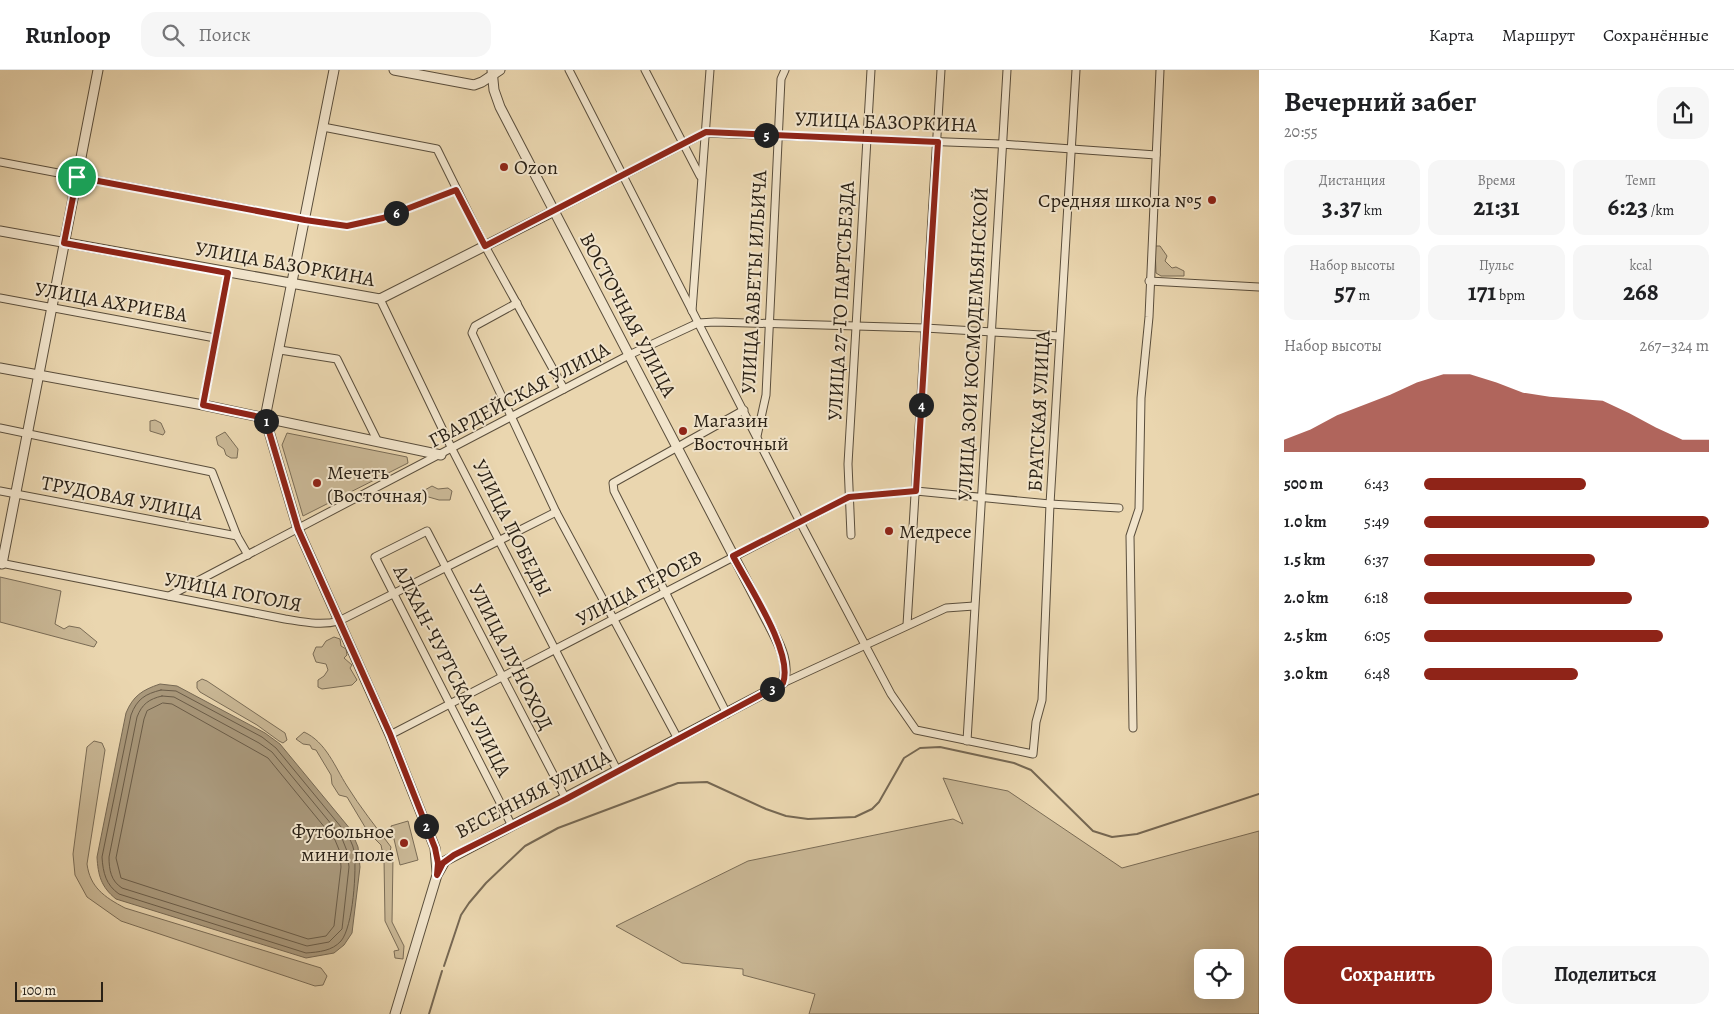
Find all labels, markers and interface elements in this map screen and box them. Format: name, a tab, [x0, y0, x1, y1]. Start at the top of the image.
search box	[141, 12, 491, 57]
text: Runloop	[25, 19, 111, 51]
icon: search	[159, 21, 187, 49]
text: Поиск	[199, 22, 251, 48]
text: Карта	[1429, 23, 1474, 47]
text: Маршрут	[1502, 23, 1575, 47]
text: Сохранённые	[1603, 23, 1709, 47]
text: Вечерний забег	[1284, 83, 1476, 121]
button: share	[1657, 87, 1709, 139]
street label: УЛИЦА БАЗОРКИНА	[795, 105, 978, 139]
text: 20:55	[1284, 121, 1318, 143]
pin: 5	[754, 122, 778, 148]
text: 5	[764, 126, 769, 145]
place label: Ozon	[514, 154, 558, 181]
pin	[56, 156, 98, 198]
marker: Ozon	[498, 161, 510, 173]
icon: arrive	[63, 163, 91, 191]
street label: УЛИЦА ЗАВЕТЫ ИЛЬИЧА	[735, 169, 773, 395]
text: Дистанция	[1319, 171, 1386, 190]
text: Время	[1477, 171, 1516, 190]
text: Темп	[1626, 171, 1656, 190]
street label: УЛИЦА 27-ГО ПАРТСЪЕЗДА	[821, 180, 861, 421]
street label: УЛИЦА ЗОИ КОСМОДЕМЬЯНСКОЙ	[951, 186, 995, 502]
place label: Средняя школа №5	[1038, 187, 1202, 214]
text: 3.37	[1322, 190, 1361, 224]
text: 21:31	[1473, 190, 1520, 224]
text: 6:23	[1608, 190, 1648, 224]
marker: Средняя школа №5	[1206, 194, 1218, 206]
pin: 6	[384, 200, 408, 226]
text: km	[1361, 201, 1382, 220]
text: /km	[1648, 201, 1674, 220]
text: 6	[393, 204, 400, 223]
street label: ВОСТОЧНАЯ УЛИЦА	[573, 228, 683, 402]
street label: УЛИЦА БАЗОРКИНА	[193, 235, 377, 293]
text: Набор высоты	[1309, 256, 1395, 275]
text: Пульс	[1479, 256, 1514, 275]
text: kcal	[1630, 256, 1652, 275]
street label: УЛИЦА АХРИЕВА	[32, 275, 190, 329]
text: 57	[1334, 275, 1356, 309]
text: 171	[1468, 275, 1496, 309]
text: 268	[1623, 275, 1659, 309]
text: m	[1356, 286, 1370, 305]
text: bpm	[1496, 286, 1525, 305]
street label: БРАТСКАЯ УЛИЦА	[1021, 329, 1057, 493]
text: Набор высоты	[1284, 335, 1382, 357]
text: 267–324 m	[1640, 335, 1709, 357]
street label: ГВАРДЕЙСКАЯ УЛИЦА	[424, 336, 615, 454]
pin: 4	[908, 392, 934, 418]
text: 4	[918, 396, 925, 415]
place label: Магазин Восточный	[693, 407, 789, 457]
pin: 1	[254, 408, 278, 434]
text: 1	[264, 412, 269, 431]
marker: Магазин Восточный	[677, 425, 689, 437]
street label: УЛИЦА ПОБЕДЫ	[466, 455, 558, 601]
place label: Мечеть (Восточная)	[327, 459, 428, 509]
street label: ТРУДОВАЯ УЛИЦА	[39, 469, 205, 527]
text: 500 m	[1284, 473, 1323, 495]
text: 6:43	[1364, 473, 1389, 495]
marker: Мечеть (Восточная)	[311, 477, 323, 489]
text: 1.0 km	[1284, 511, 1327, 533]
text: 5:49	[1364, 511, 1389, 533]
place label: Медресе	[899, 518, 972, 545]
marker: Медресе	[883, 525, 895, 537]
street label: УЛИЦА ГЕРОЕВ	[571, 543, 707, 633]
text: 1.5 km	[1284, 549, 1325, 571]
text: 6:37	[1364, 549, 1389, 571]
street label: АЛХАН-ЧУРТСКАЯ УЛИЦА	[386, 560, 517, 782]
street label: УЛИЦА ГОГОЛЯ	[162, 565, 304, 619]
street label: УЛИЦА ЛУНОХОД	[463, 579, 559, 735]
text: 2.0 km	[1284, 587, 1329, 609]
text: 6:18	[1364, 587, 1388, 609]
text: 2.5 km	[1284, 625, 1327, 647]
text: 6:05	[1364, 625, 1391, 647]
text: 3.0 km	[1284, 663, 1328, 685]
text: 6:48	[1364, 663, 1390, 685]
pin: 3	[760, 676, 784, 702]
text: 3	[769, 680, 776, 699]
street label: ВЕСЕННЯЯ УЛИЦА	[451, 743, 616, 845]
pin: 2	[414, 814, 438, 838]
text: 2	[423, 817, 430, 836]
place label: Футбольное мини поле	[292, 818, 394, 868]
marker: Футбольное мини поле	[398, 837, 410, 849]
button: Сохранить	[1284, 946, 1492, 1004]
button: Поделиться	[1502, 946, 1709, 1004]
map controls	[1194, 949, 1244, 999]
button: locate	[1194, 949, 1244, 999]
scale bar	[15, 979, 102, 1002]
text: 100 m	[22, 981, 56, 1000]

